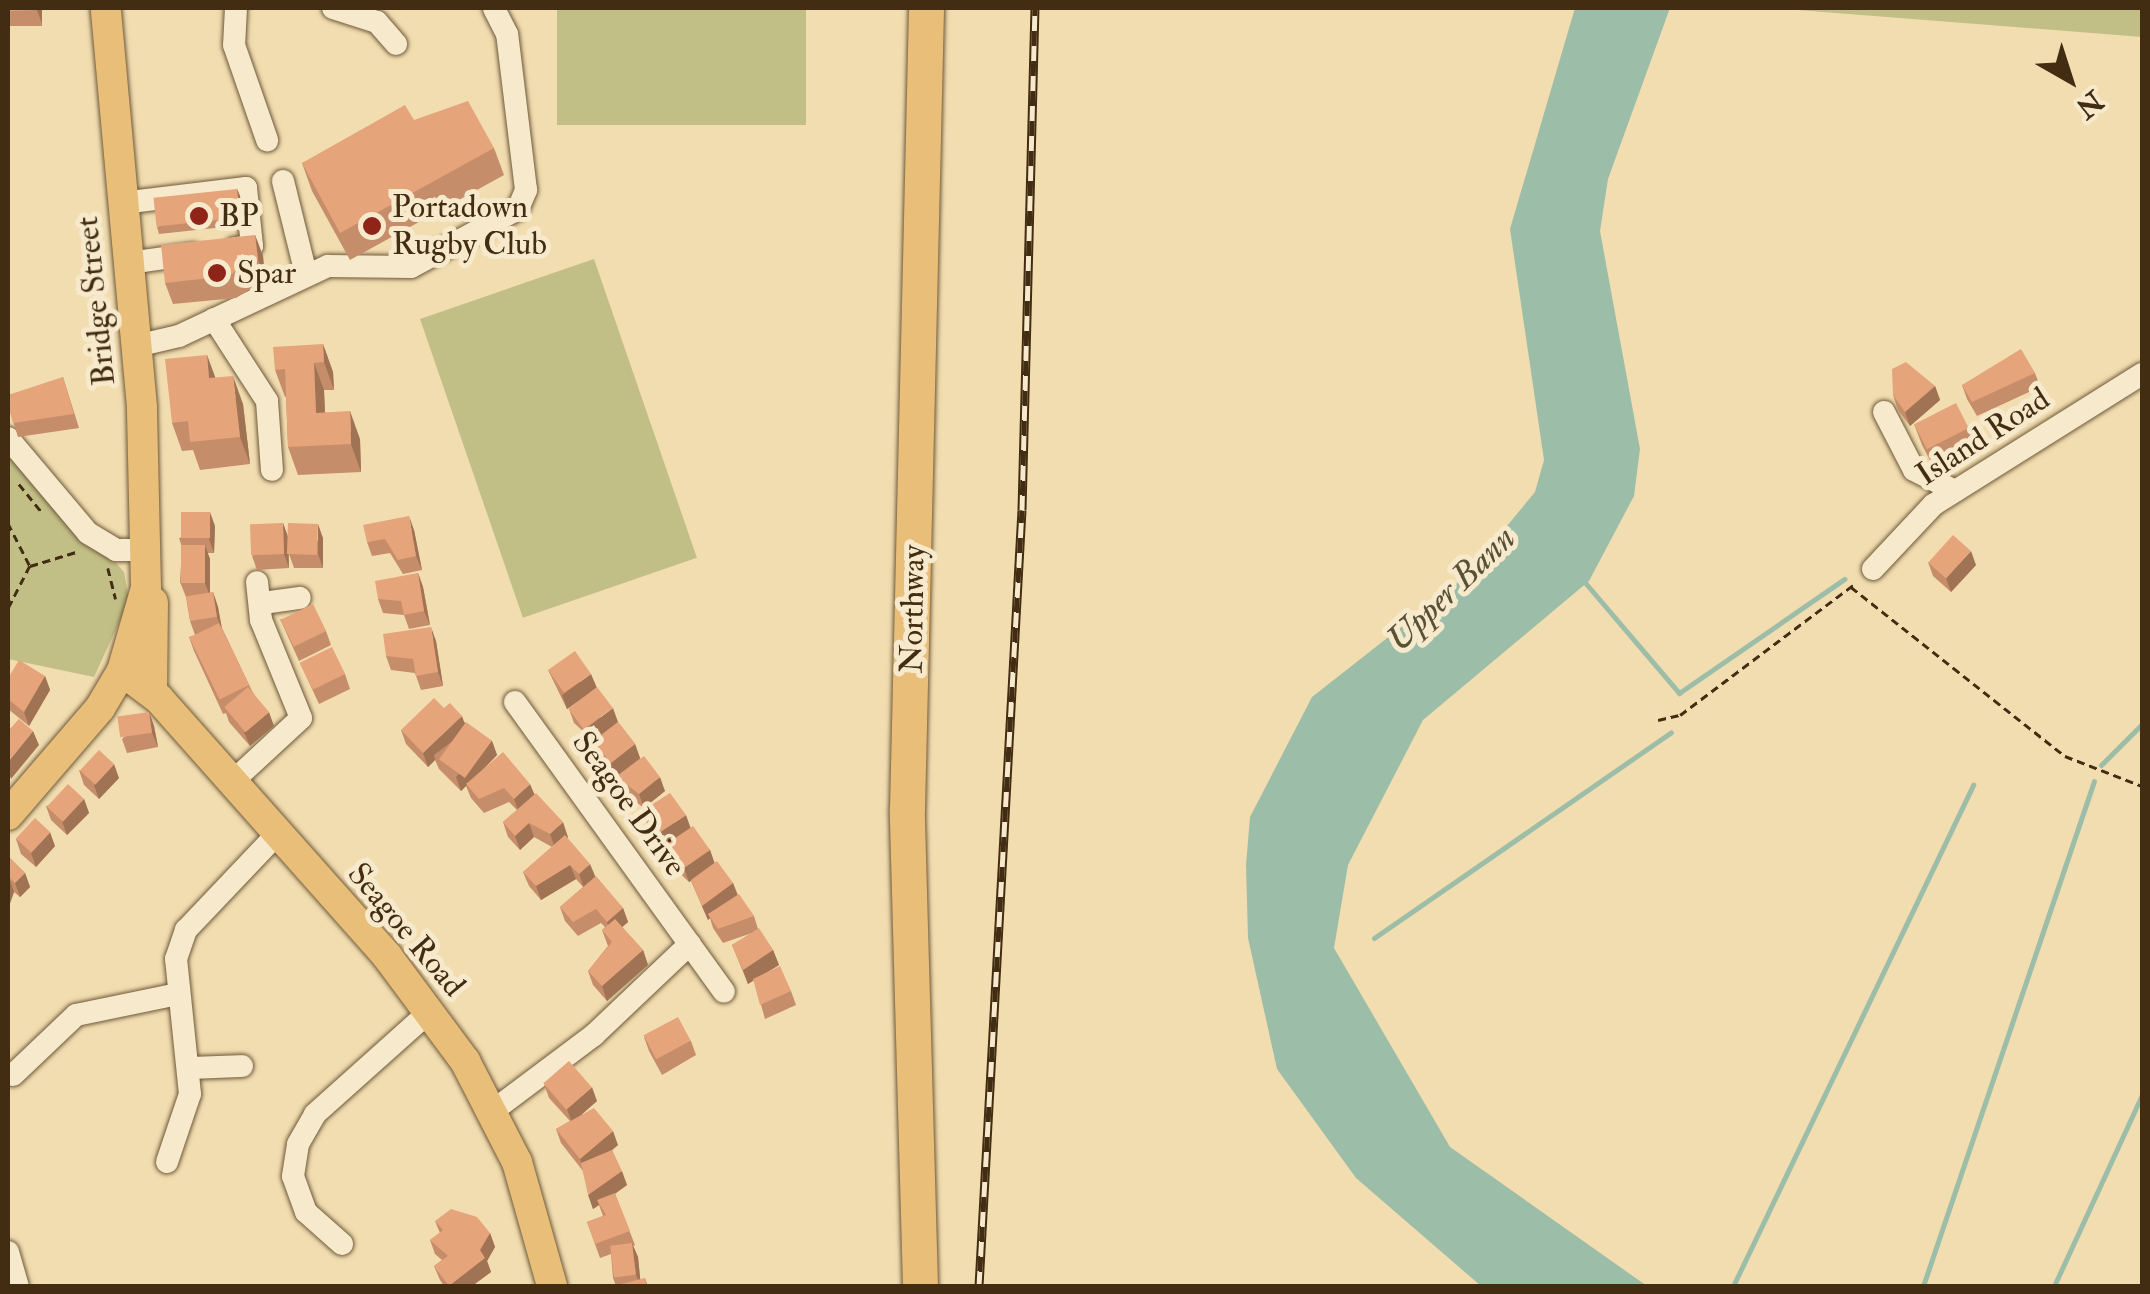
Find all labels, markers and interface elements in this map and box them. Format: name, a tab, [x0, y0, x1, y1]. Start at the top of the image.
north arrow	[2020, 30, 2120, 130]
text: N	[2068, 82, 2110, 125]
place label: Portadown Rugby Club	[392, 189, 547, 264]
place label: BP	[219, 197, 259, 235]
marker: BP	[188, 205, 210, 227]
street label: Bridge Street	[68, 215, 124, 387]
marker: Portadown Rugby Club	[361, 215, 383, 237]
place label: Spar	[237, 254, 296, 292]
marker: Spar	[206, 262, 228, 284]
street label: Island Road	[1909, 380, 2057, 494]
water label: Upper Bann	[1378, 517, 1524, 661]
street label: Northway	[893, 544, 933, 674]
street label: Seagoe Drive	[564, 724, 694, 884]
street label: Seagoe Road	[339, 855, 473, 1005]

